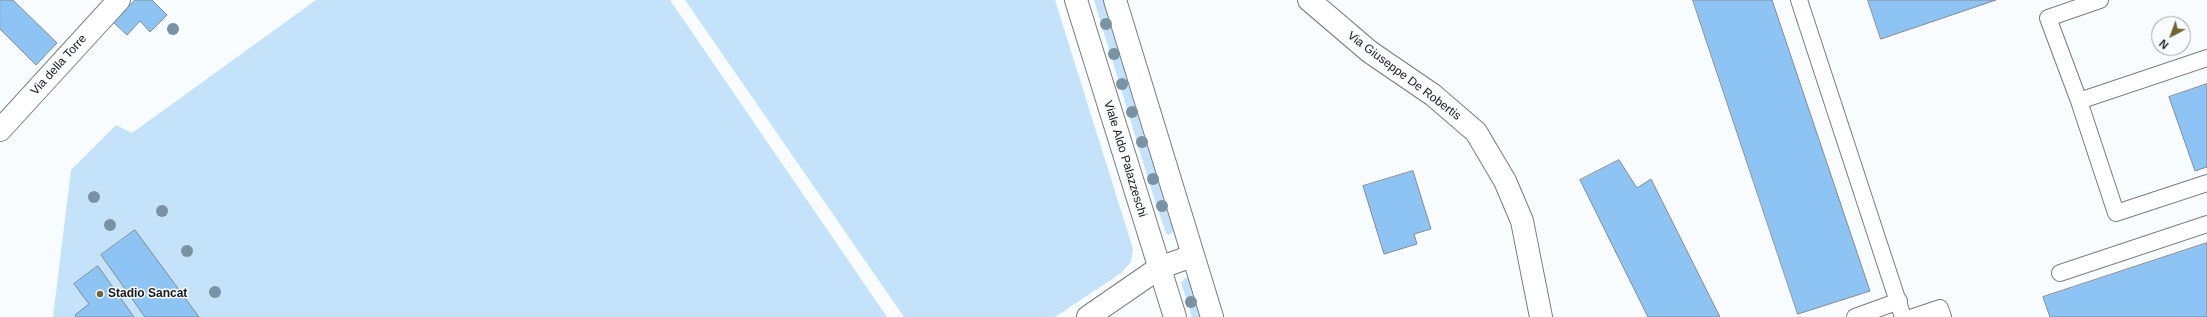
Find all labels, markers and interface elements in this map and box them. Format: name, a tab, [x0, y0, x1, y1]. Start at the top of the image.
north arrow	[2151, 16, 2191, 56]
street label: Via Giuseppe De Robertis	[1344, 29, 1464, 123]
street label: Via della Torre	[28, 32, 90, 98]
text: N	[2157, 37, 2171, 51]
street label: Viale Aldo Palazzeschi	[1100, 99, 1150, 219]
place label: Stadio Sancat	[108, 287, 187, 301]
marker: Stadio Sancat	[95, 289, 105, 299]

